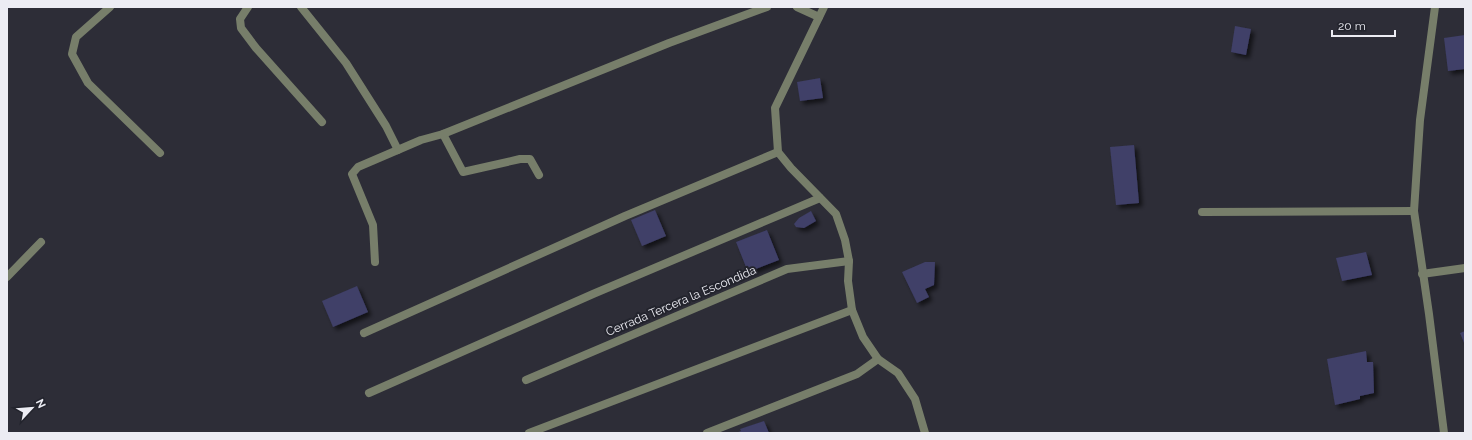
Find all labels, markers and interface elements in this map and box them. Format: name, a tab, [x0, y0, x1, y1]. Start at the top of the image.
scale bar	[1332, 12, 1395, 38]
text: 20 m	[1338, 19, 1366, 33]
street label: Cerrada Tercera la Escondida	[604, 263, 758, 339]
north arrow	[12, 388, 52, 428]
text: N	[33, 397, 48, 410]

